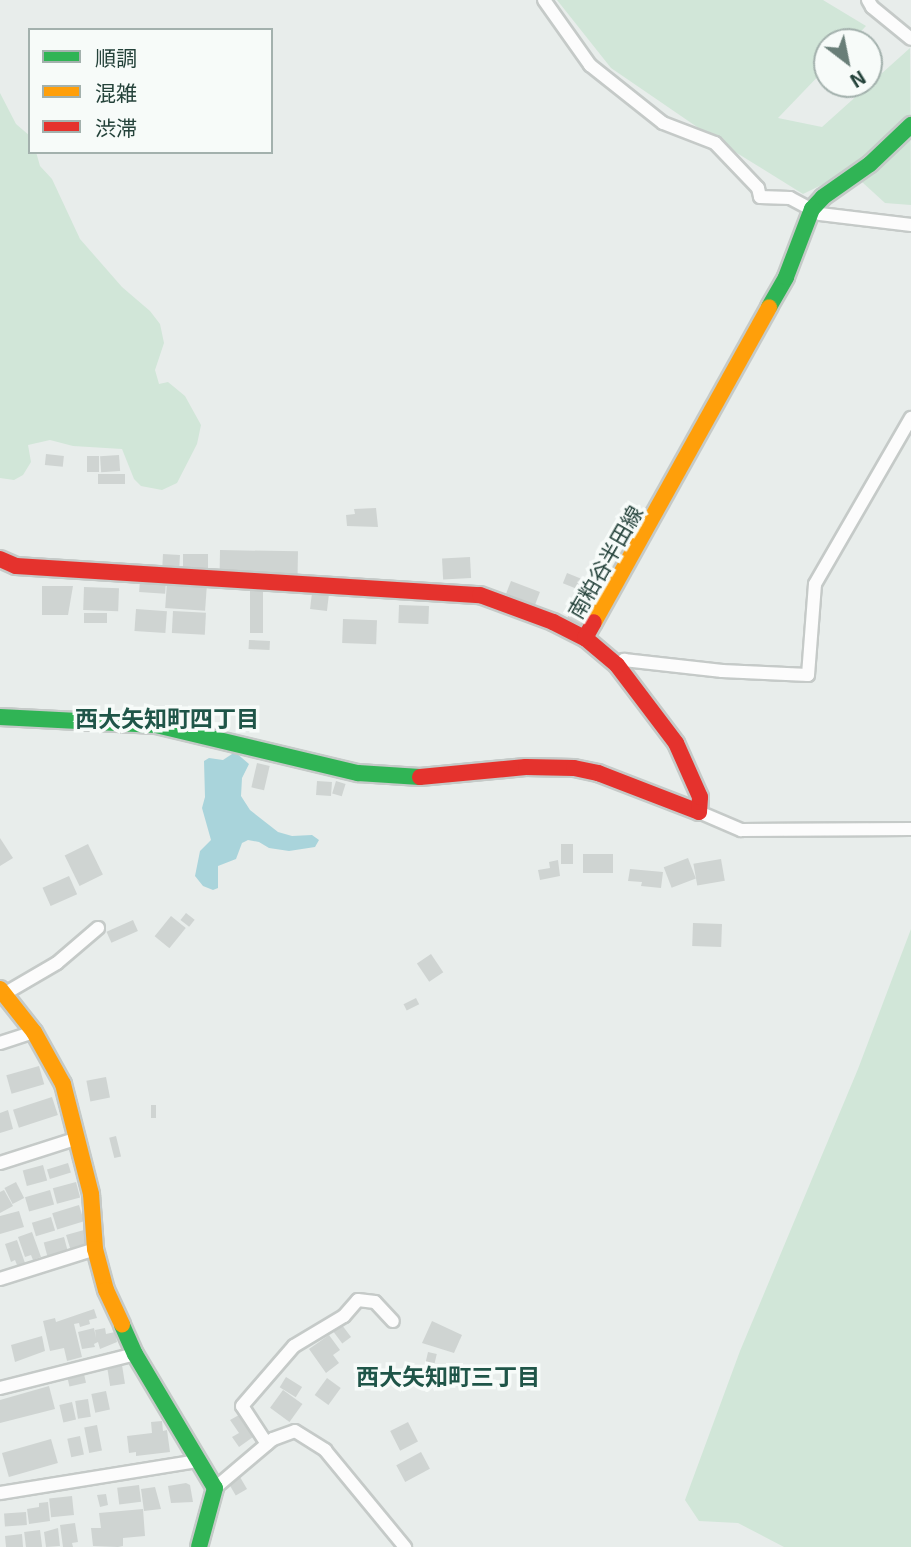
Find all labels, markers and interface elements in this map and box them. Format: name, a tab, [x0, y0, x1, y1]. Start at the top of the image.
legend	[28, 28, 273, 154]
north arrow	[813, 28, 883, 98]
text: 順調	[95, 45, 137, 70]
text: N	[846, 66, 870, 93]
text: 混雑	[95, 80, 137, 105]
text: 渋滞	[95, 115, 137, 140]
street label: 南粕谷半田線	[563, 501, 647, 623]
district label: 西大矢知町四丁目	[75, 704, 259, 732]
district label: 西大矢知町三丁目	[356, 1362, 540, 1390]

